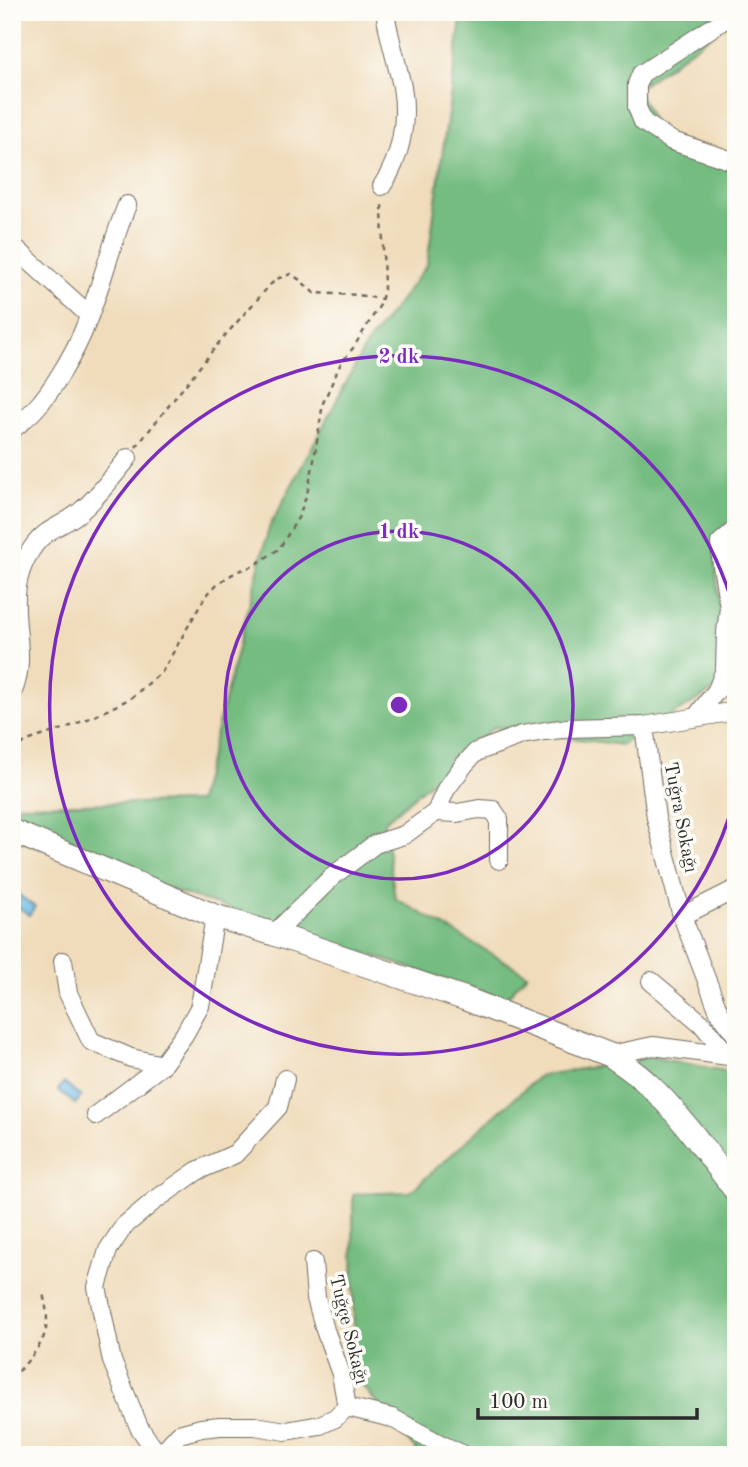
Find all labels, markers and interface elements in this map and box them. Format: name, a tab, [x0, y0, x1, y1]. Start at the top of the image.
text: 2 dk	[378, 347, 420, 368]
text: 1 dk	[378, 522, 420, 543]
centre of rings	[387, 693, 411, 717]
street label: Tuğra Sokağı	[660, 761, 700, 874]
street label: Tuğçe Sokağı	[325, 1273, 370, 1386]
scale bar	[478, 1376, 697, 1420]
text: 100 m	[489, 1392, 548, 1413]

